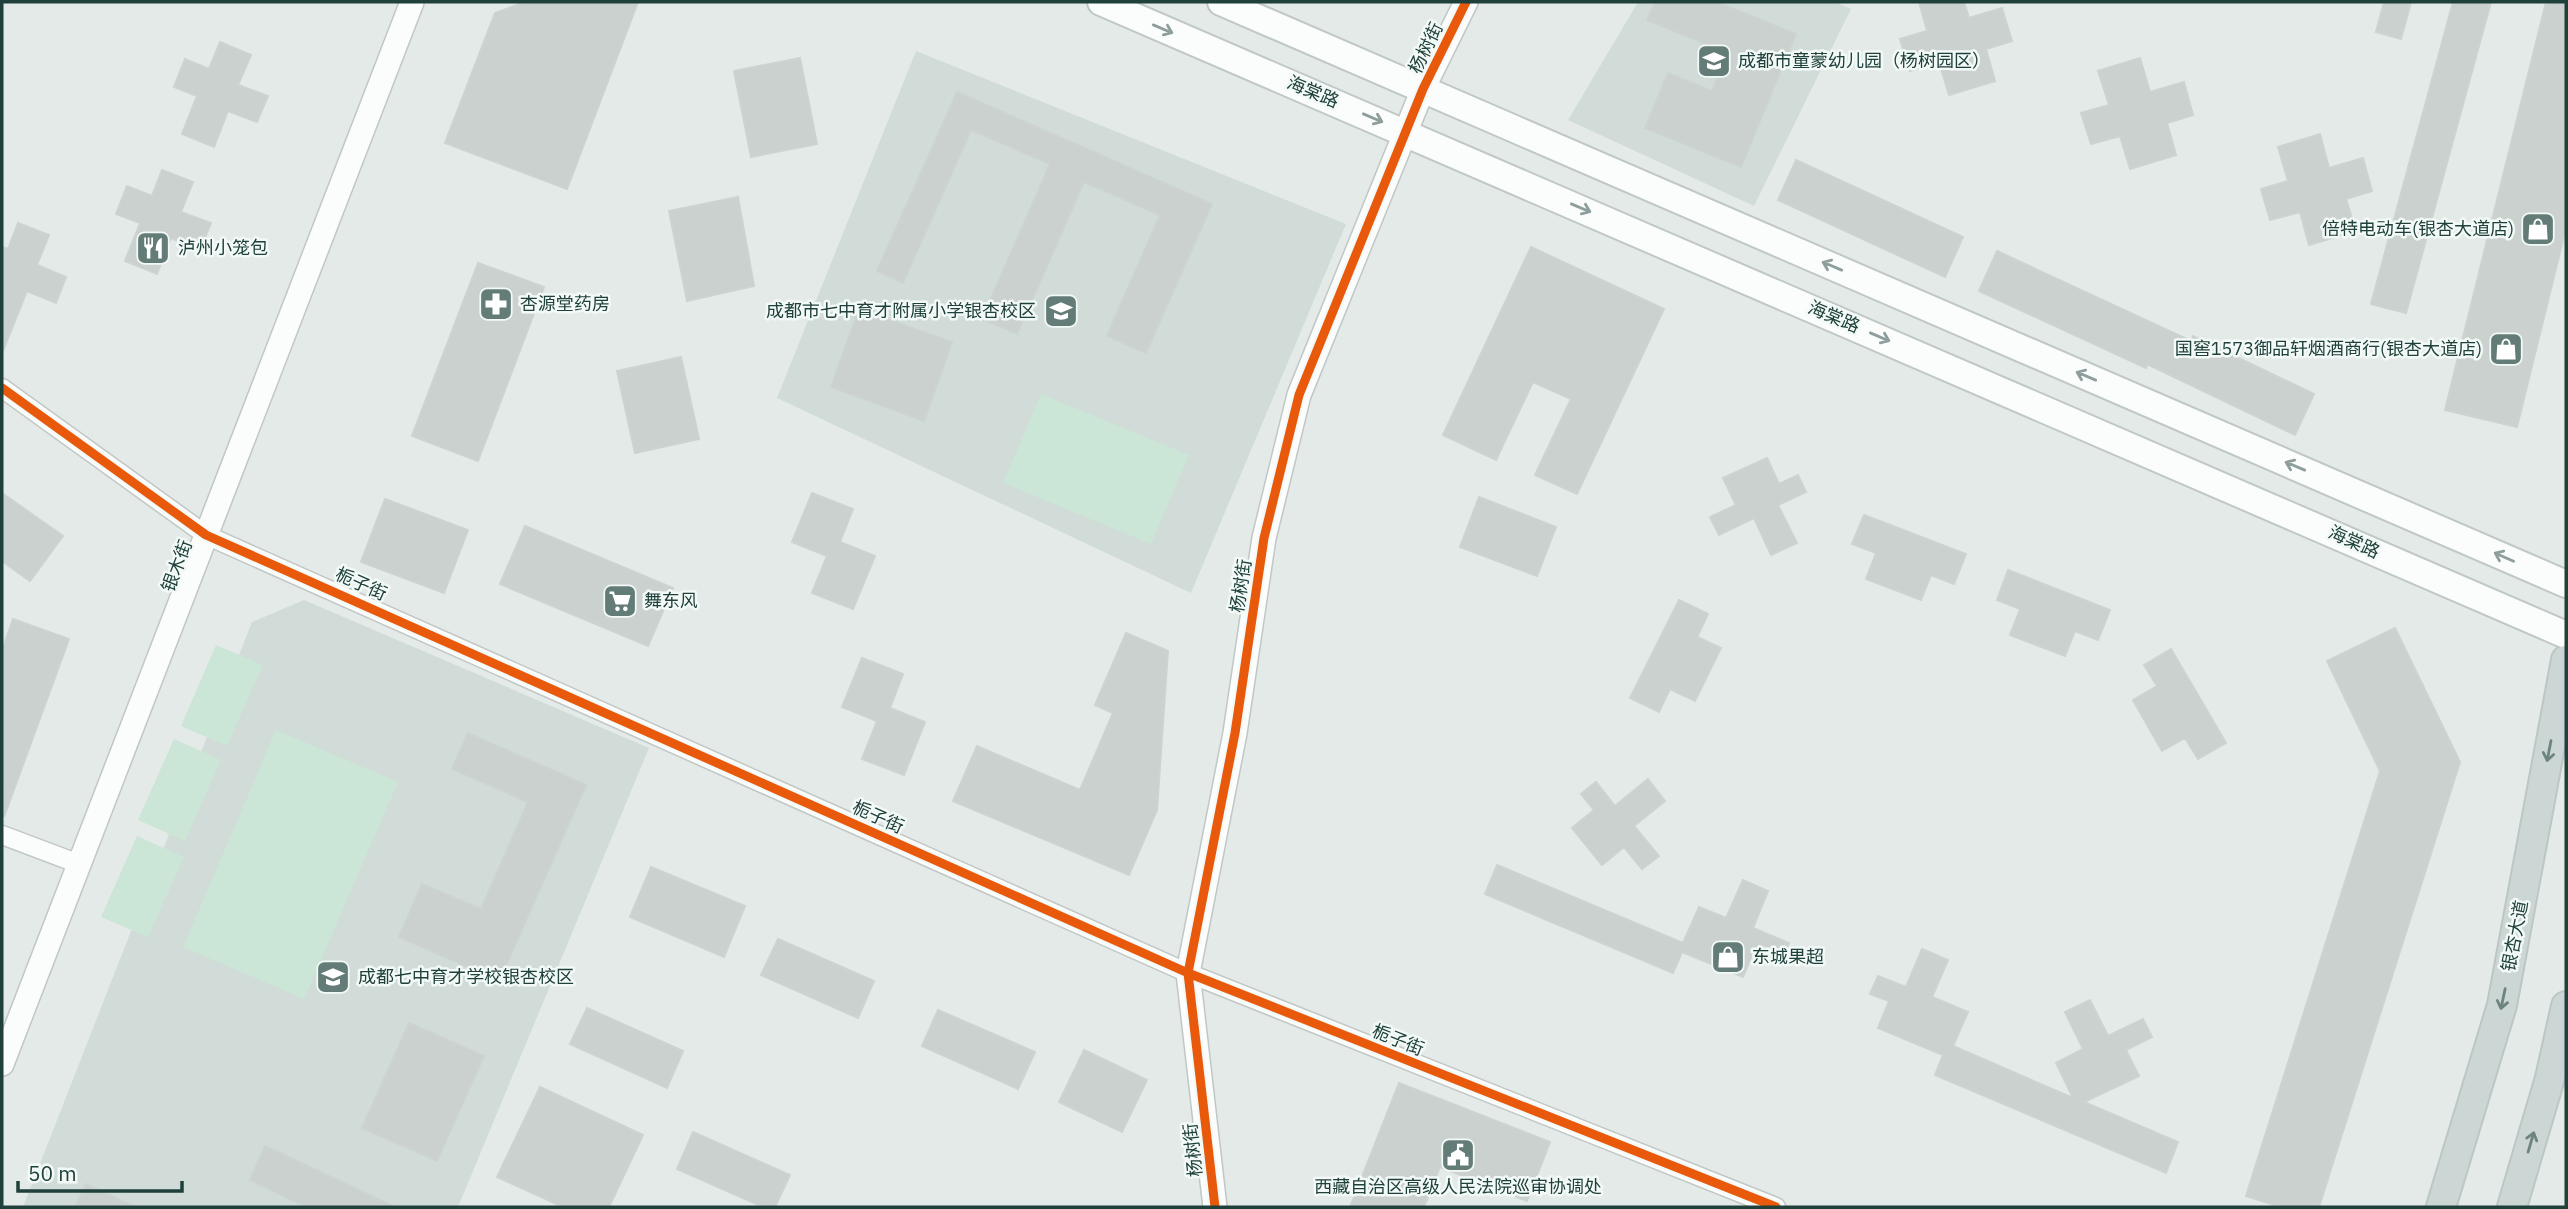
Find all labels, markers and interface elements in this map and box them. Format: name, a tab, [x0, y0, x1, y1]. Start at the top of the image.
street label: 杨树街	[1403, 18, 1448, 77]
one-way arrow	[1152, 23, 1174, 36]
school or university icon: 成都市童蒙幼儿园（杨树园区）	[1695, 42, 1733, 80]
place label: 成都市童蒙幼儿园（杨树园区）	[1738, 49, 1990, 72]
street label: 海棠路	[1284, 70, 1343, 113]
one-way arrow	[1361, 112, 1383, 125]
one-way arrow	[1570, 202, 1592, 215]
shop icon: 倍特电动车(银杏大道店)	[2519, 210, 2557, 248]
place label: 倍特电动车(银杏大道店)	[2322, 217, 2514, 240]
restaurant icon: 泸州小笼包	[134, 229, 172, 267]
place label: 泸州小笼包	[178, 236, 268, 259]
one-way arrow	[1822, 259, 1844, 272]
pharmacy icon: 杏源堂药房	[477, 285, 515, 323]
place label: 杏源堂药房	[520, 292, 610, 315]
school or university icon: 成都市七中育才附属小学银杏校区	[1042, 292, 1080, 330]
street label: 海棠路	[1805, 295, 1864, 338]
place label: 成都市七中育才附属小学银杏校区	[766, 299, 1036, 322]
shop icon: 国窖1573御品轩烟酒商行(银杏大道店)	[2487, 330, 2525, 368]
one-way arrow	[1869, 331, 1890, 344]
place label: 国窖1573御品轩烟酒商行(银杏大道店)	[2175, 337, 2482, 360]
one-way arrow	[2076, 369, 2098, 382]
one-way arrow	[2285, 459, 2306, 472]
street label: 海棠路	[2325, 520, 2384, 563]
street label: 银木街	[156, 536, 197, 595]
one-way arrow	[2493, 550, 2515, 563]
street label: 杨树街	[1225, 557, 1256, 614]
street label: 栀子街	[332, 562, 391, 605]
supermarket icon: 舞东风	[601, 582, 639, 620]
place label: 舞东风	[644, 589, 698, 612]
one-way arrow	[2542, 739, 2556, 762]
street label: 栀子街	[849, 795, 908, 838]
street label: 银杏大道	[2496, 898, 2533, 973]
shop icon: 东城果超	[1709, 938, 1747, 976]
place label: 东城果超	[1752, 945, 1824, 968]
school or university icon: 成都七中育才学校银杏校区	[314, 958, 352, 996]
place label: 成都七中育才学校银杏校区	[358, 965, 574, 988]
one-way arrow	[2496, 987, 2509, 1010]
street label: 栀子街	[1369, 1019, 1428, 1060]
street label: 杨树街	[1178, 1122, 1207, 1178]
one-way arrow	[2526, 1131, 2539, 1153]
public building icon: 西藏自治区高级人民法院巡审协调处	[1439, 1136, 1477, 1174]
scale bar	[18, 1150, 182, 1194]
text: 50 m	[28, 1159, 77, 1187]
place label: 西藏自治区高级人民法院巡审协调处	[1314, 1175, 1602, 1198]

